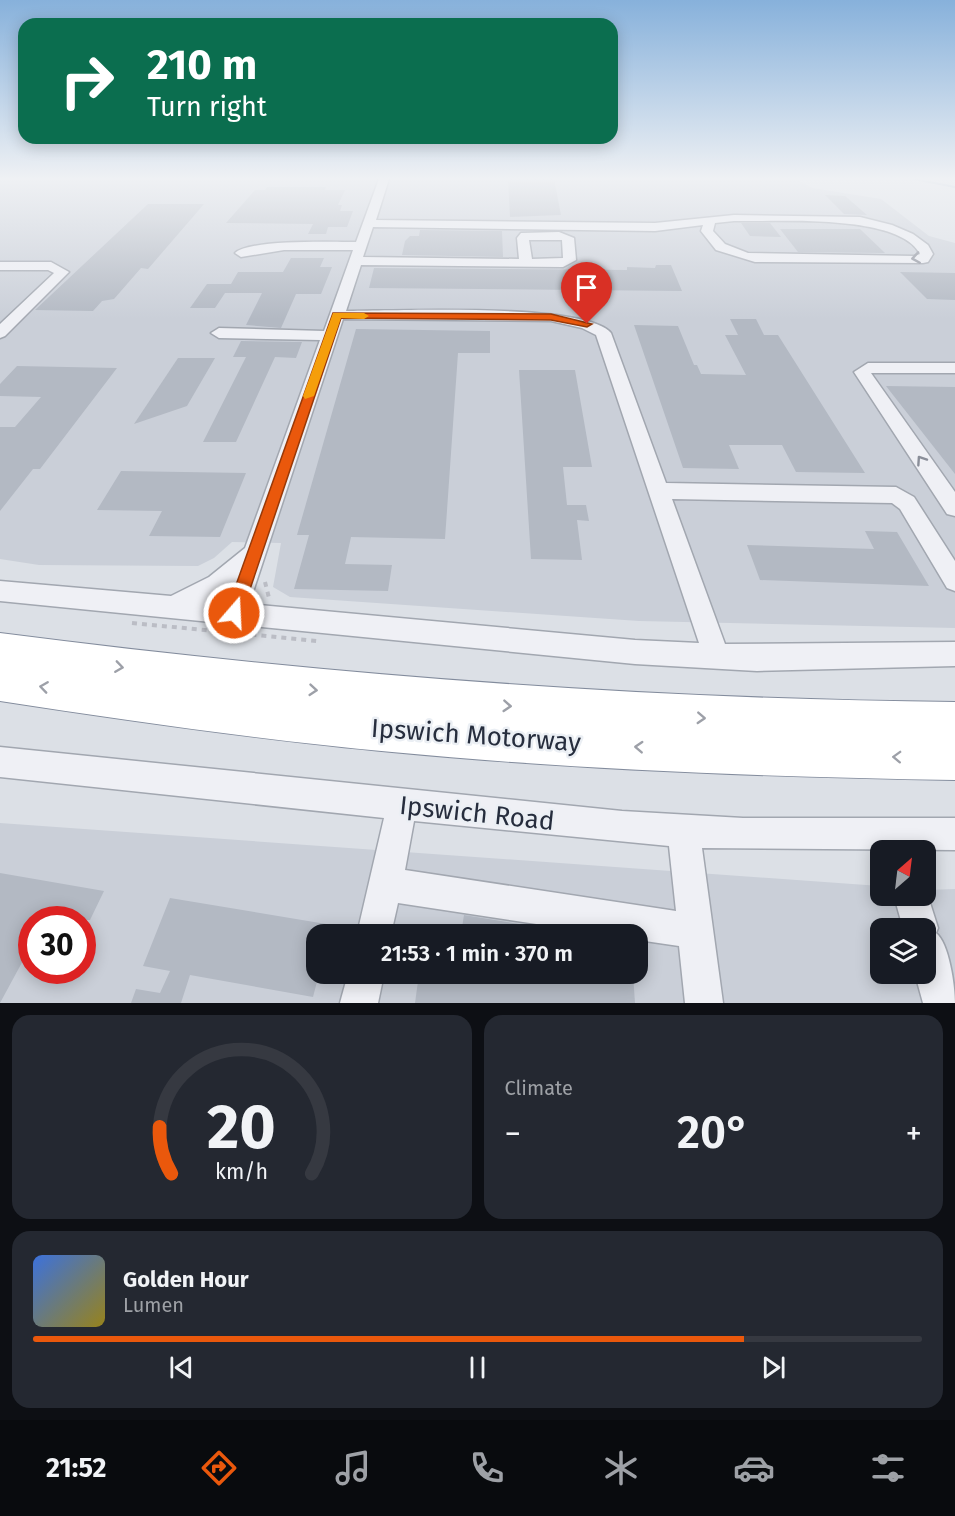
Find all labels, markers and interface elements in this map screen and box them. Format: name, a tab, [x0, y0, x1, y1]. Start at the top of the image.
text: 210 m	[147, 40, 257, 90]
icon: right	[48, 42, 126, 120]
text: Turn right	[147, 91, 267, 123]
one-way arrow	[911, 252, 920, 264]
pin	[561, 262, 612, 324]
icon: arrive	[570, 271, 603, 304]
one-way arrow	[917, 455, 928, 466]
position arrow	[202, 581, 266, 645]
one-way arrow	[114, 661, 123, 673]
one-way arrow	[40, 682, 49, 694]
one-way arrow	[308, 683, 317, 696]
one-way arrow	[502, 700, 511, 713]
one-way arrow	[697, 712, 706, 725]
street label: Ipswich Motorway	[370, 713, 582, 758]
one-way arrow	[634, 741, 643, 754]
one-way arrow	[892, 751, 901, 764]
street label: Ipswich Road	[398, 790, 556, 837]
north arrow	[870, 840, 936, 906]
map controls	[870, 840, 936, 984]
speed limit sign: 30	[18, 906, 96, 984]
button: layers	[870, 918, 936, 984]
text: 21:53 · 1 min · 370 m	[381, 940, 573, 967]
text: Climate	[505, 1076, 573, 1100]
text: 20	[207, 1090, 276, 1165]
text: 20°	[677, 1106, 750, 1160]
text: −	[505, 1114, 521, 1154]
text: +	[906, 1114, 922, 1154]
text: km/h	[215, 1159, 268, 1185]
text: Golden Hour	[123, 1266, 249, 1293]
text: Lumen	[123, 1293, 184, 1317]
icon: previous	[165, 1351, 198, 1384]
icon: pause	[461, 1351, 494, 1384]
icon: next	[757, 1351, 790, 1384]
icon: directions	[198, 1447, 240, 1489]
icon: music	[332, 1447, 374, 1489]
icon: phone	[466, 1447, 508, 1489]
icon: climate	[600, 1447, 642, 1489]
icon: car	[733, 1447, 775, 1489]
icon: filters	[867, 1447, 909, 1489]
text: 21:52	[46, 1452, 107, 1484]

